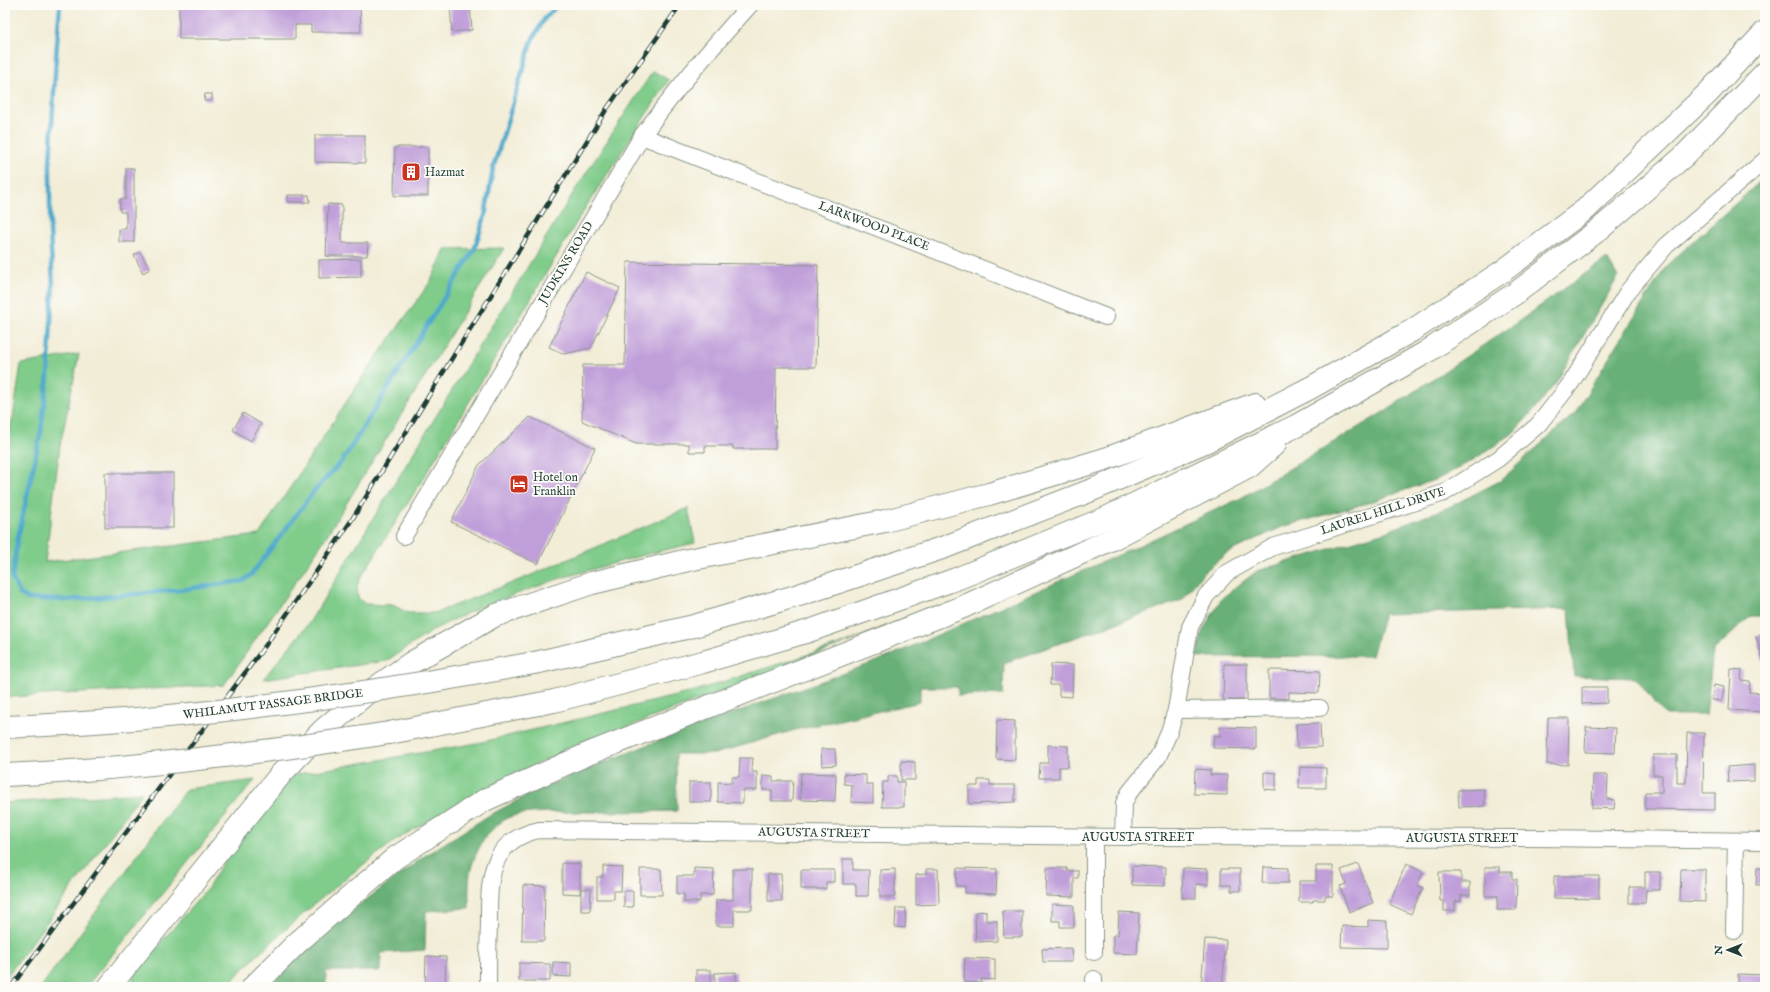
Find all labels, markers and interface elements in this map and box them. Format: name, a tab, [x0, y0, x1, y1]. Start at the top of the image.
building icon: Hazmat	[400, 161, 422, 183]
place label: Hazmat	[425, 165, 465, 180]
street label: LARKWOOD PLACE	[816, 198, 932, 254]
street label: JUDKINS ROAD	[534, 219, 598, 309]
place label: Hotel on Franklin	[533, 470, 579, 499]
hotel icon: Hotel on Franklin	[508, 473, 530, 495]
street label: LAUREL HILL DRIVE	[1319, 484, 1447, 538]
street label: WHILAMUT PASSAGE BRIDGE	[182, 686, 364, 722]
street label: AUGUSTA STREET	[757, 825, 870, 841]
street label: AUGUSTA STREET	[1081, 830, 1194, 845]
street label: AUGUSTA STREET	[1405, 831, 1518, 846]
north arrow	[1708, 930, 1748, 970]
text: N	[1712, 945, 1726, 956]

